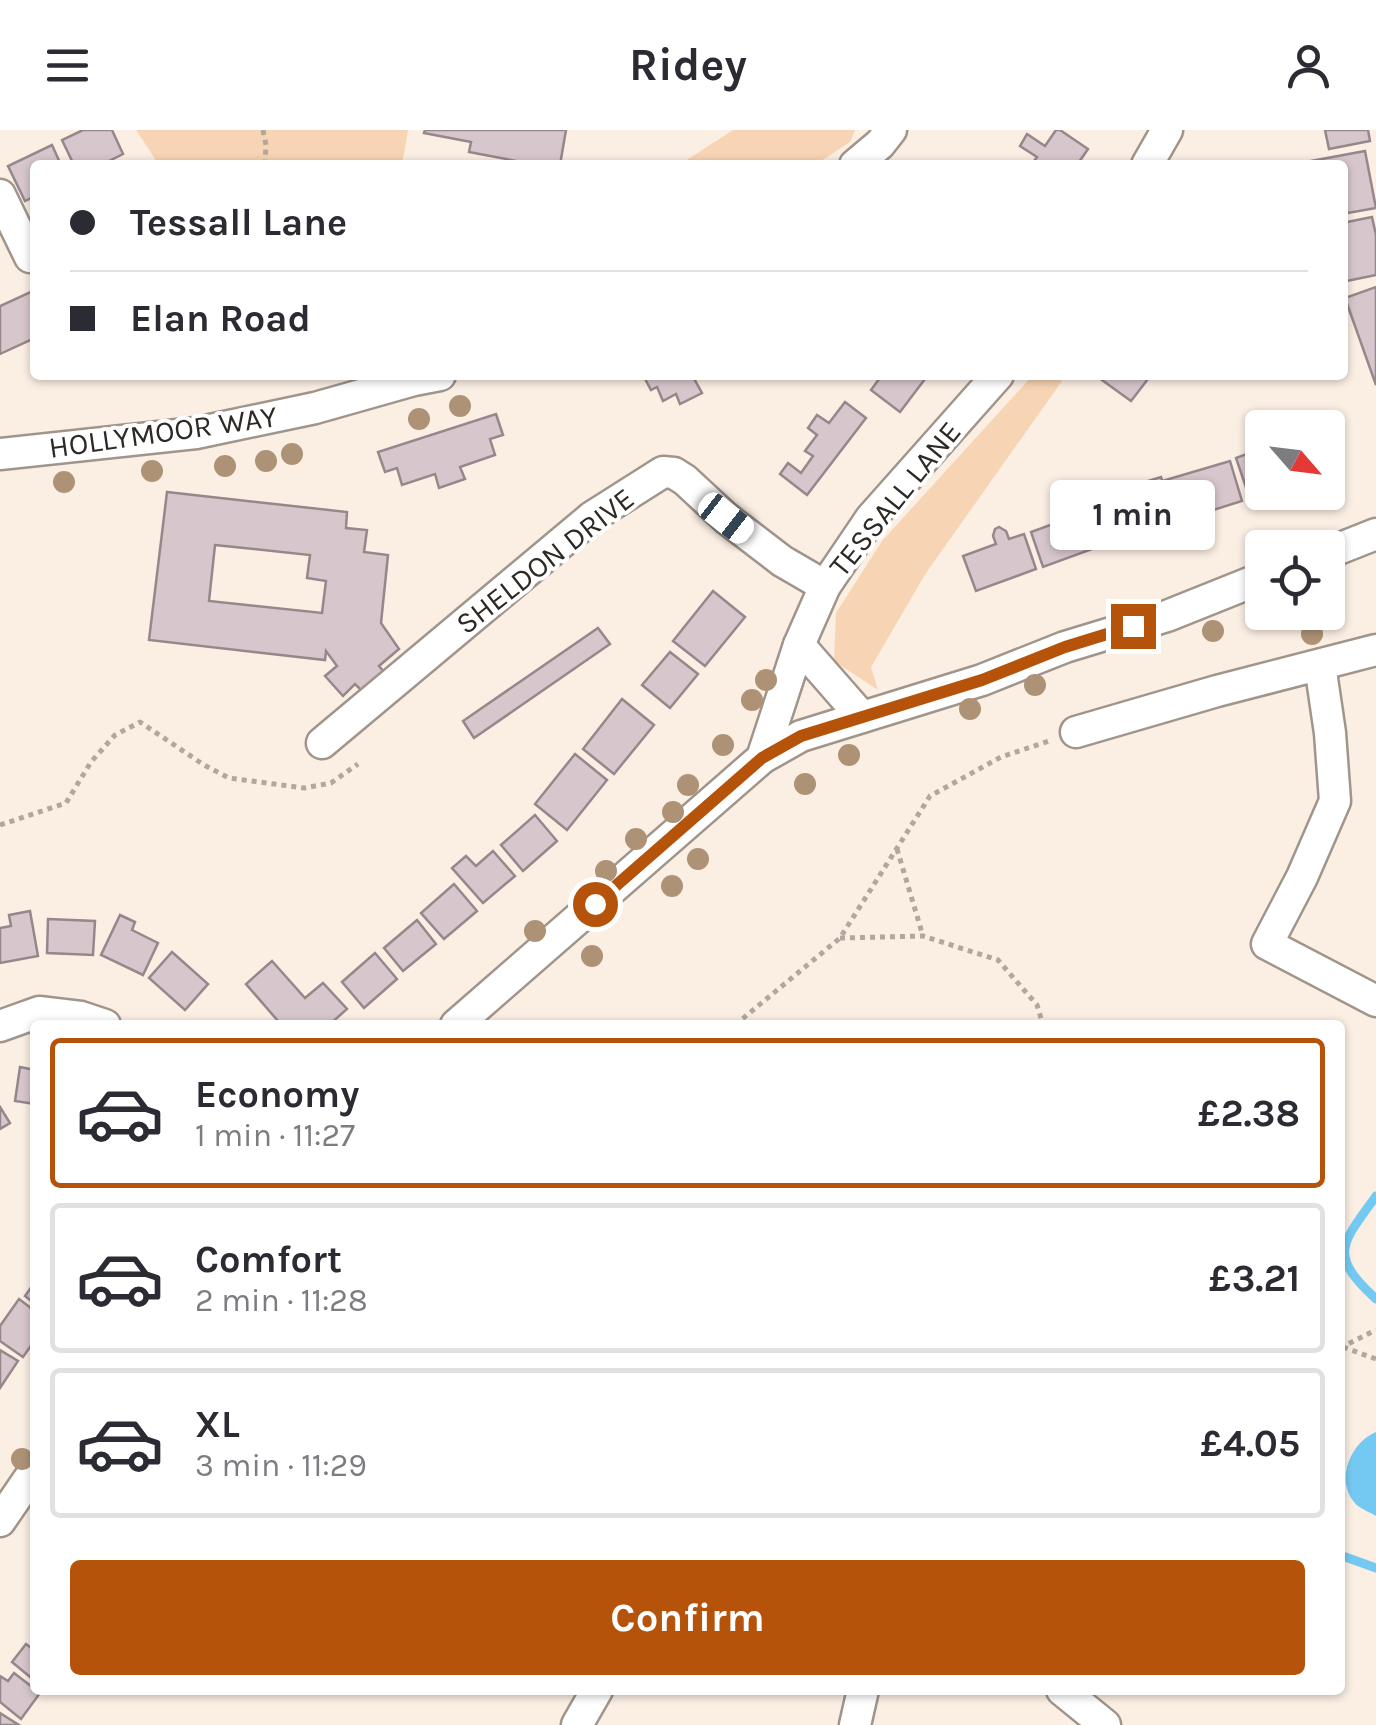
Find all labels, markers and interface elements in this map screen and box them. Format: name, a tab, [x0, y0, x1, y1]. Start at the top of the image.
icon: menu	[40, 38, 95, 93]
icon: person	[1281, 38, 1336, 93]
text: Ridey	[629, 39, 747, 91]
text: Tessall Lane	[130, 200, 347, 245]
text: Elan Road	[130, 296, 311, 341]
street label: HOLLYMOOR WAY	[46, 398, 280, 466]
north arrow	[1245, 410, 1345, 510]
map controls	[1245, 410, 1345, 630]
street label: TESSALL LANE	[821, 414, 969, 584]
street label: SHELDON DRIVE	[449, 480, 641, 642]
callout: 1 min	[1050, 481, 1216, 551]
car	[693, 488, 759, 548]
text: 1 min	[1092, 496, 1173, 533]
button: locate	[1245, 530, 1345, 630]
route end	[1111, 604, 1156, 649]
route start	[573, 882, 618, 927]
icon: car	[75, 1068, 165, 1158]
text: Economy	[195, 1072, 359, 1117]
text: £2.38	[1198, 1091, 1300, 1136]
text: 1 min · 11:27	[195, 1117, 355, 1154]
icon: car	[75, 1233, 165, 1323]
text: Comfort	[195, 1237, 342, 1282]
text: £3.21	[1209, 1256, 1300, 1301]
text: 2 min · 11:28	[195, 1282, 368, 1319]
icon: car	[75, 1398, 165, 1488]
text: XL	[195, 1402, 240, 1447]
text: £4.05	[1200, 1421, 1300, 1466]
text: 3 min · 11:29	[195, 1447, 367, 1484]
button: Confirm	[70, 1560, 1305, 1675]

